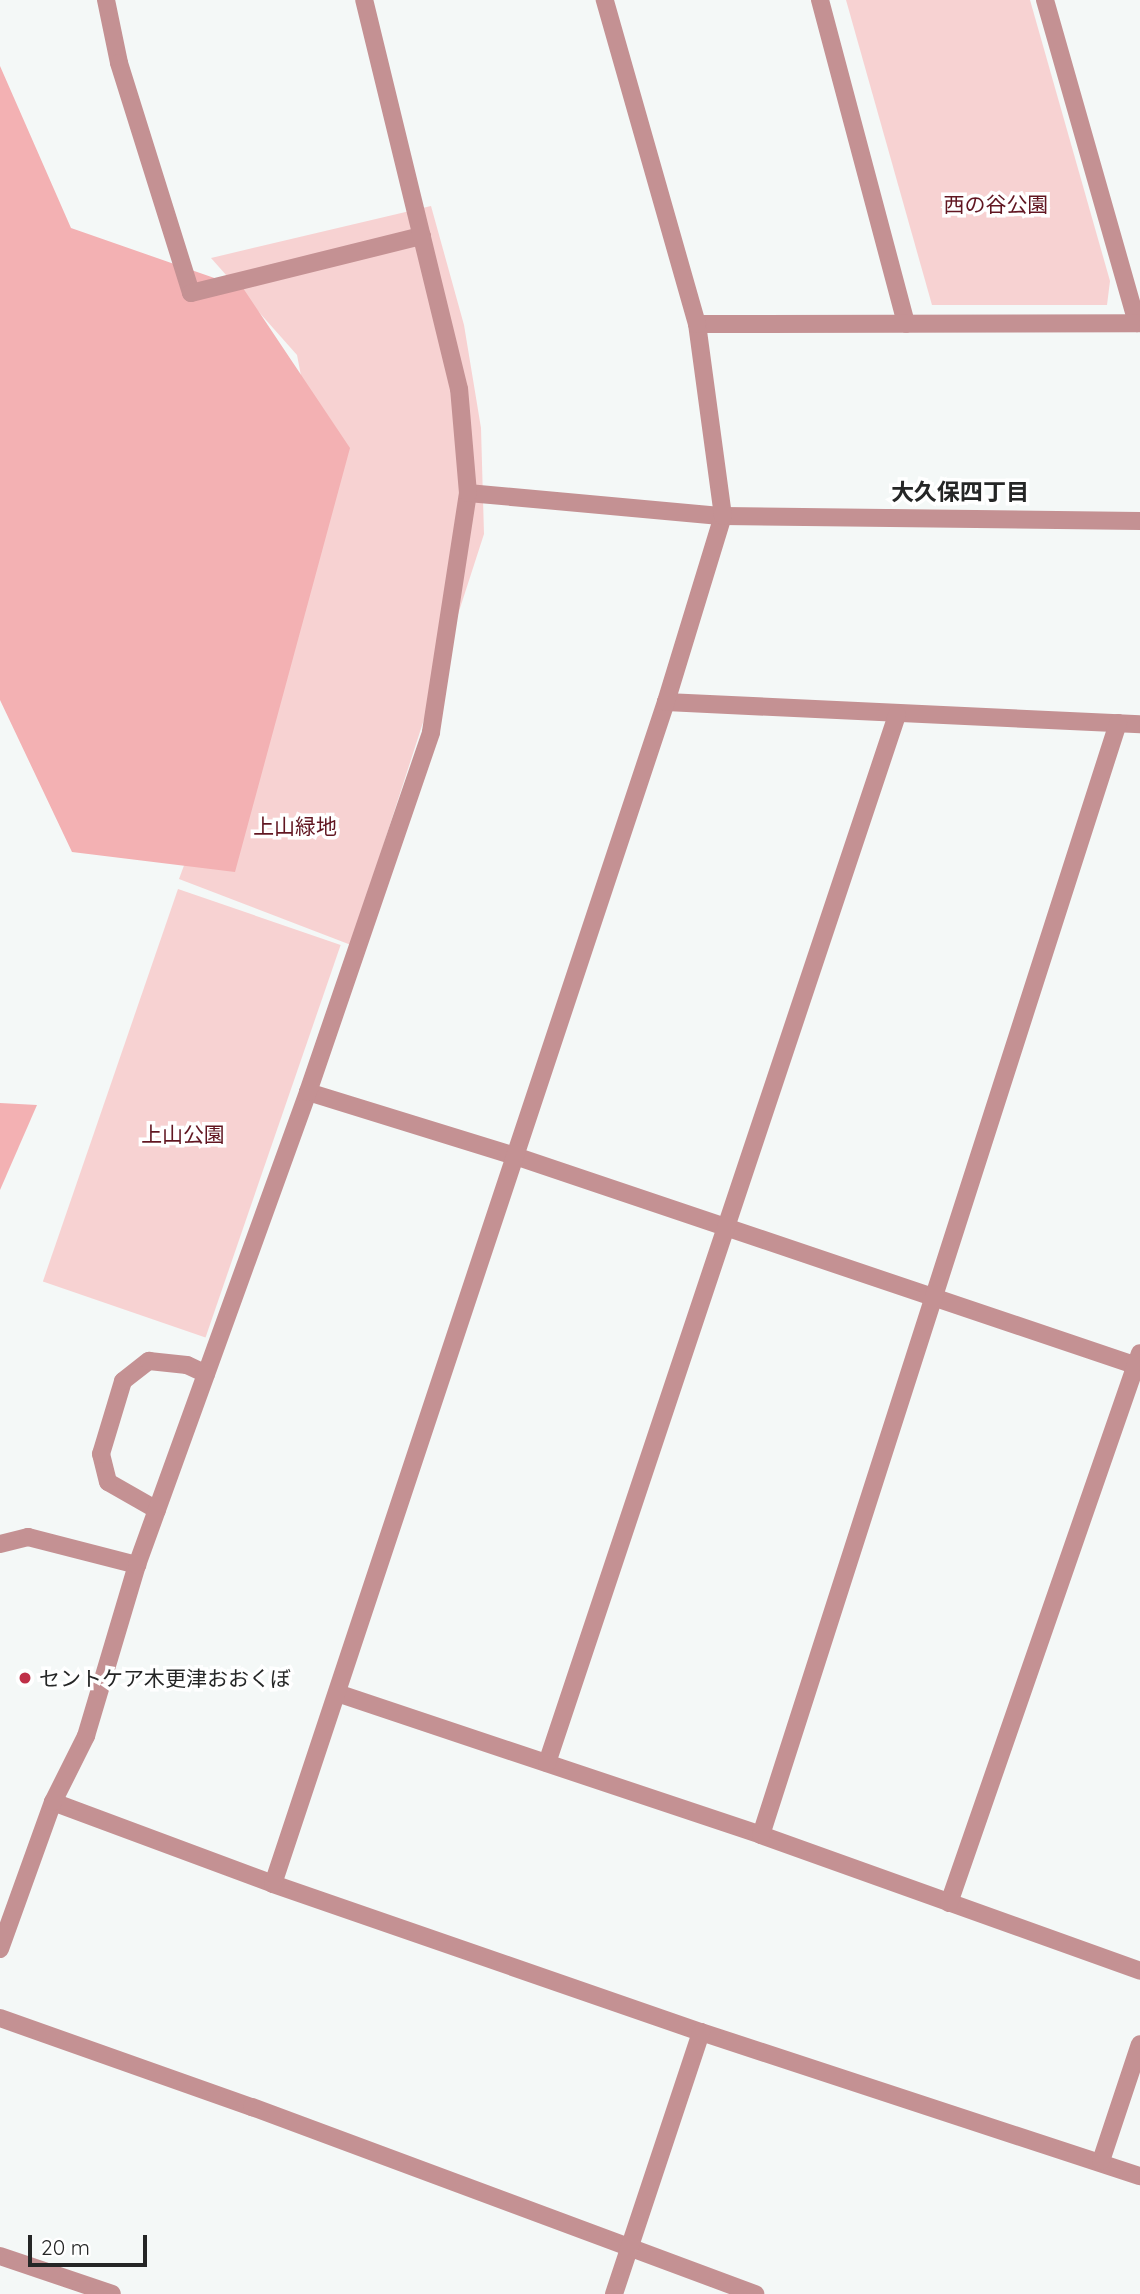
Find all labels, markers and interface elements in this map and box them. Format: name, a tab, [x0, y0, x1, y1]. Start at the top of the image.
park label: 西の谷公園	[944, 191, 1048, 217]
district label: 大久保四丁目	[891, 478, 1029, 506]
park label: 上山緑地	[253, 813, 337, 839]
park label: 上山公園	[141, 1121, 225, 1147]
place label: セントケア木更津おおくぼ	[39, 1665, 291, 1691]
marker: セントケア木更津おおくぼ	[17, 1670, 33, 1686]
scale bar	[32, 2220, 150, 2264]
text: 20 m	[41, 2234, 90, 2260]

